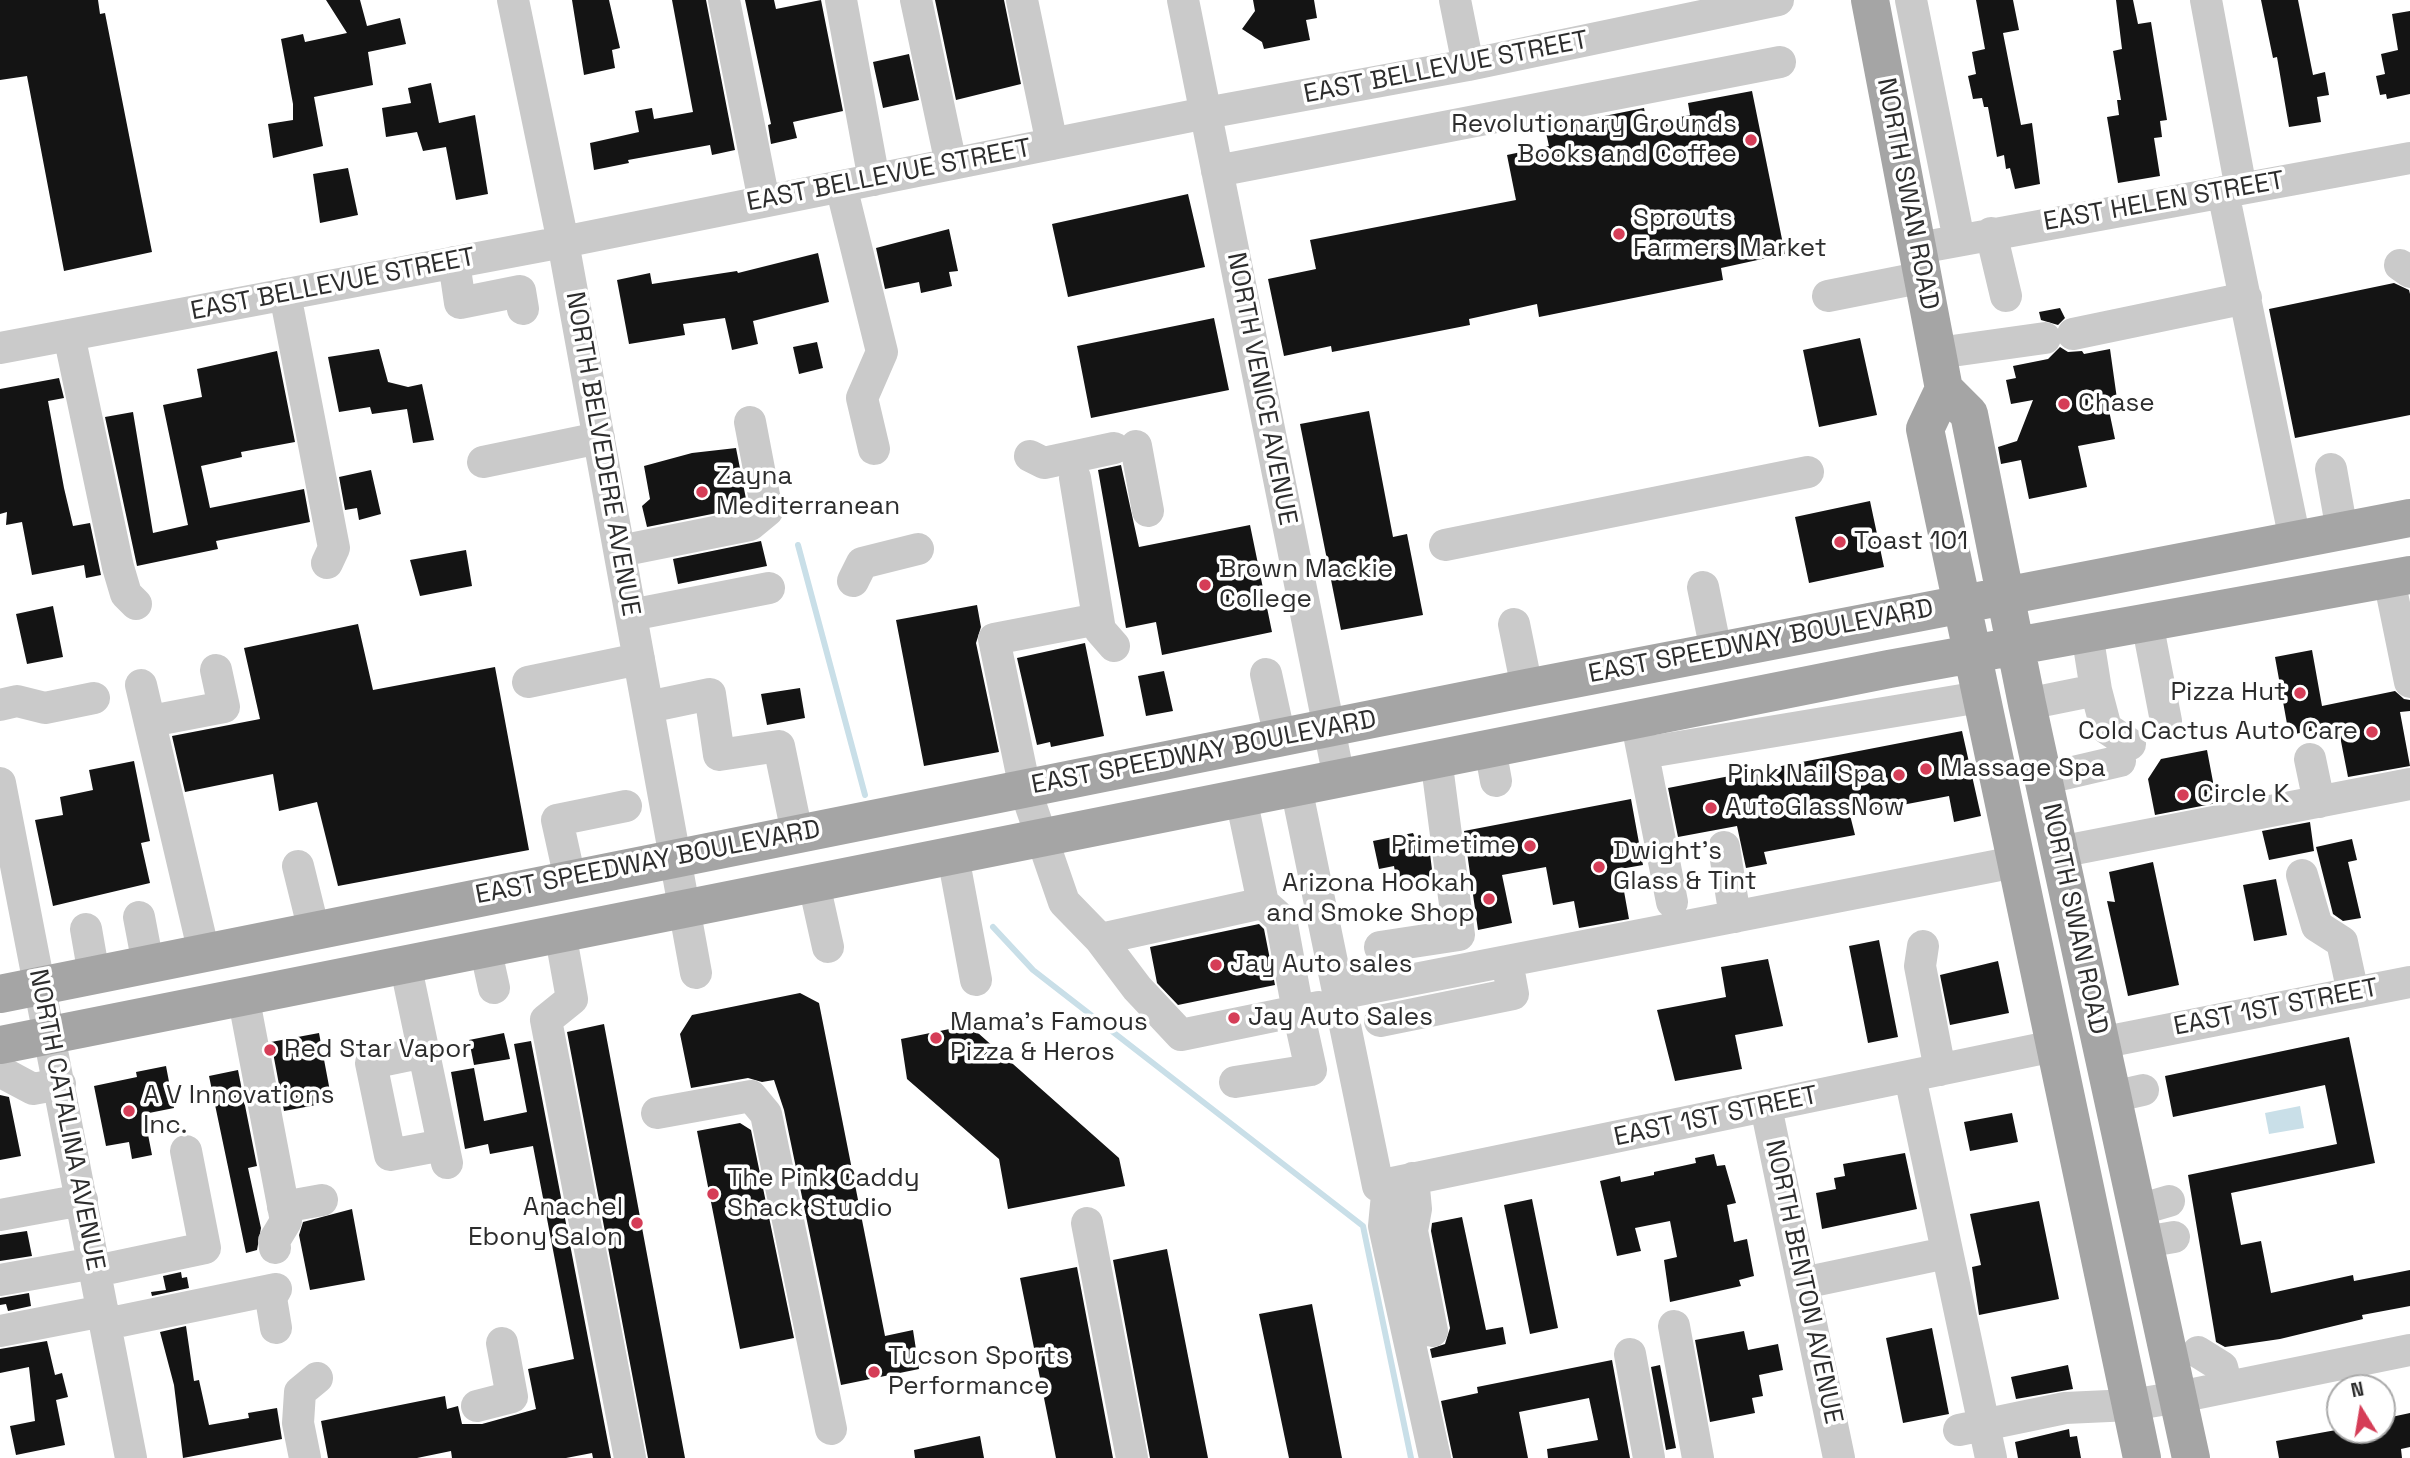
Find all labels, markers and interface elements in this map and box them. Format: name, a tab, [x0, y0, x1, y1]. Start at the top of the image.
street label: EAST BELLEVUE STREET	[1301, 25, 1591, 111]
street label: NORTH SWAN ROAD	[1869, 76, 1945, 312]
place label: Revolutionary Grounds Books and Coffee	[1451, 109, 1737, 170]
marker: Revolutionary Grounds Books and Coffee	[1743, 132, 1759, 148]
street label: EAST BELLEVUE STREET	[744, 133, 1034, 219]
street label: EAST HELEN STREET	[2041, 165, 2287, 239]
place label: Sprouts Farmers Market	[1633, 203, 1827, 264]
marker: Sprouts Farmers Market	[1611, 226, 1627, 242]
street label: EAST BELLEVUE STREET	[188, 242, 478, 328]
street label: NORTH VENICE AVENUE	[1219, 250, 1303, 528]
street label: NORTH BELVEDERE AVENUE	[558, 289, 646, 619]
place label: Chase	[2078, 388, 2155, 420]
marker: Chase	[2056, 396, 2072, 412]
place label: Zayna Mediterranean	[716, 461, 900, 522]
marker: Zayna Mediterranean	[694, 484, 710, 500]
place label: Toast 101	[1854, 526, 1968, 558]
marker: Toast 101	[1832, 534, 1848, 550]
place label: Brown Mackie College	[1219, 554, 1393, 616]
marker: Brown Mackie College	[1197, 577, 1213, 593]
street label: EAST SPEEDWAY BOULEVARD	[1586, 593, 1936, 691]
place label: Pizza Hut	[2170, 677, 2286, 709]
marker: Pizza Hut	[2292, 685, 2308, 701]
street label: EAST SPEEDWAY BOULEVARD	[1029, 704, 1379, 802]
place label: Cold Cactus Auto Care	[2078, 716, 2358, 748]
marker: Cold Cactus Auto Care	[2364, 724, 2380, 740]
place label: Massage Spa	[1940, 753, 2106, 785]
place label: Pink Nail Spa	[1727, 759, 1885, 791]
marker: Massage Spa	[1918, 761, 1934, 777]
marker: Pink Nail Spa	[1891, 767, 1907, 783]
place label: Circle K	[2197, 779, 2289, 811]
marker: Circle K	[2175, 787, 2191, 803]
place label: AutoGlassNow	[1725, 792, 1905, 824]
marker: AutoGlassNow	[1703, 800, 1719, 816]
street label: NORTH SWAN ROAD	[2034, 801, 2114, 1037]
street label: EAST SPEEDWAY BOULEVARD	[473, 814, 823, 912]
place label: Primetime	[1391, 830, 1516, 862]
place label: Dwight's Glass & Tint	[1613, 836, 1757, 898]
marker: Primetime	[1522, 838, 1538, 854]
marker: Dwight's Glass & Tint	[1591, 859, 1607, 875]
place label: Arizona Hookah and Smoke Shop	[1266, 868, 1475, 930]
marker: Arizona Hookah and Smoke Shop	[1481, 891, 1497, 907]
place label: Jay Auto sales	[1230, 949, 1413, 981]
marker: Jay Auto sales	[1208, 957, 1224, 973]
street label: NORTH CATALINA AVENUE	[21, 967, 111, 1273]
street label: EAST 1ST STREET	[2171, 973, 2381, 1043]
place label: Jay Auto Sales	[1248, 1002, 1433, 1034]
place label: Mama's Famous Pizza & Heros	[950, 1007, 1148, 1068]
marker: Jay Auto Sales	[1226, 1010, 1242, 1026]
marker: Mama's Famous Pizza & Heros	[928, 1030, 944, 1046]
place label: Red Star Vapor	[284, 1034, 471, 1066]
marker: Red Star Vapor	[262, 1042, 278, 1058]
place label: A V Innovations Inc.	[143, 1080, 334, 1142]
street label: EAST 1ST STREET	[1611, 1080, 1821, 1154]
marker: A V Innovations Inc.	[121, 1103, 137, 1119]
street label: NORTH BENTON AVENUE	[1758, 1137, 1848, 1427]
place label: The Pink Caddy Shack Studio	[727, 1163, 920, 1224]
marker: The Pink Caddy Shack Studio	[705, 1186, 721, 1202]
place label: Anachel Ebony Salon	[468, 1192, 623, 1254]
marker: Anachel Ebony Salon	[629, 1215, 645, 1231]
place label: Tucson Sports Performance	[888, 1341, 1069, 1402]
marker: Tucson Sports Performance	[866, 1364, 882, 1380]
north arrow	[2326, 1374, 2396, 1444]
text: N	[2349, 1376, 2366, 1403]

